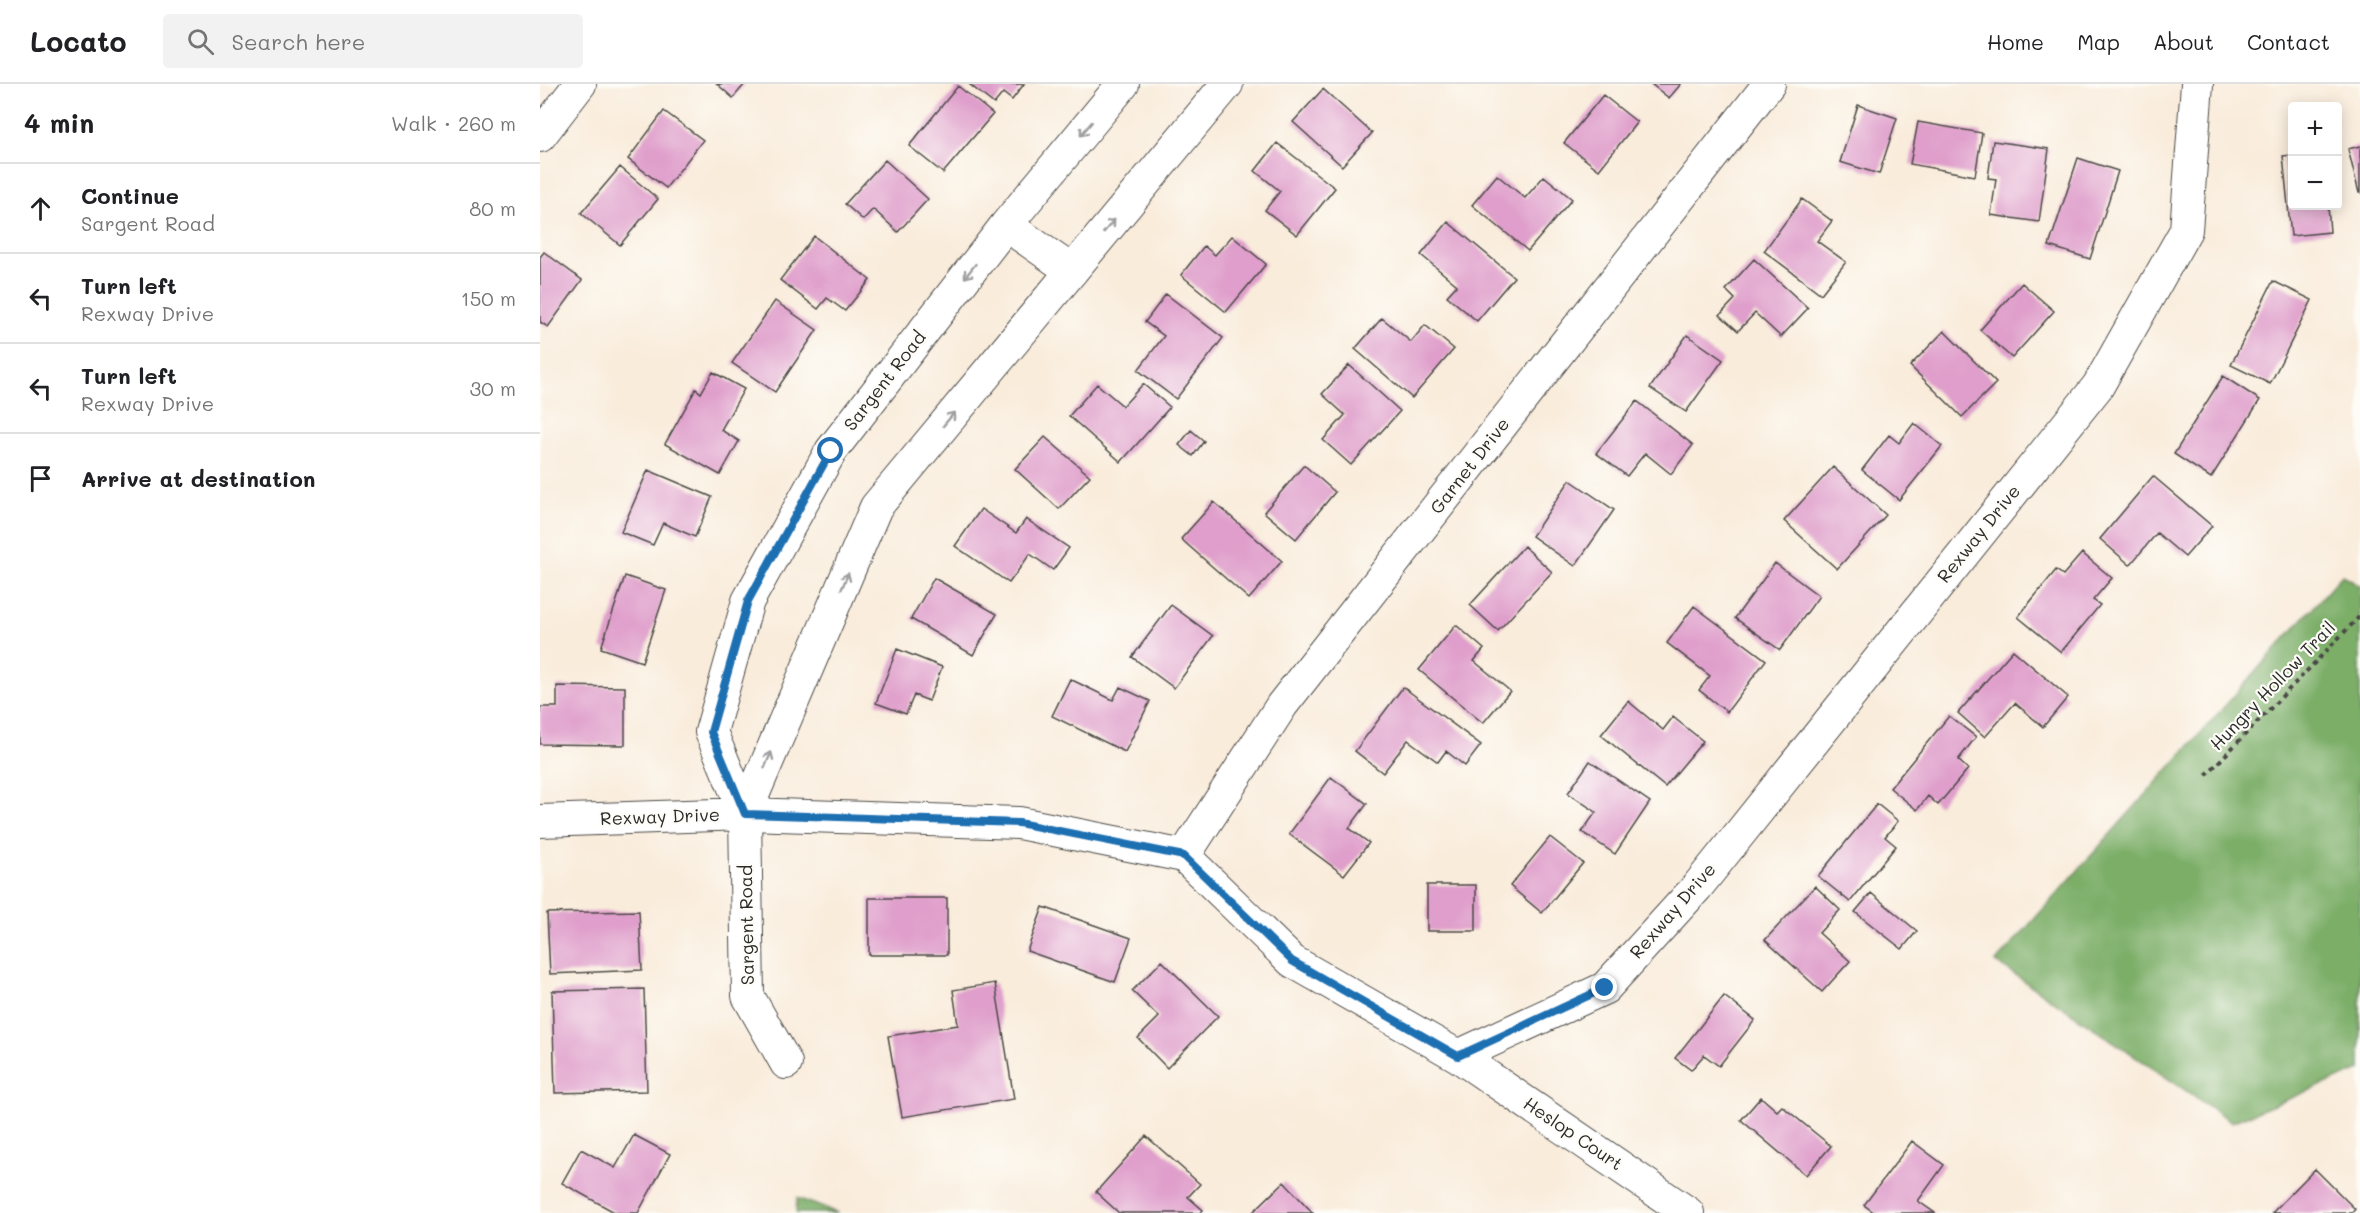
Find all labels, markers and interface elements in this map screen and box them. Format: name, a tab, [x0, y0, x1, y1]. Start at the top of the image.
search box	[163, 14, 583, 68]
text: Locato	[30, 23, 127, 59]
icon: search	[184, 25, 217, 58]
text: Search here	[232, 27, 365, 56]
text: Home	[1987, 28, 2044, 55]
text: Map	[2077, 28, 2120, 55]
text: About	[2153, 28, 2214, 55]
text: Contact	[2247, 28, 2330, 55]
map controls	[2288, 102, 2342, 210]
button: +	[2288, 102, 2342, 156]
text: 4 min	[24, 106, 94, 140]
text: Walk · 260 m	[391, 110, 516, 136]
one-way arrow	[1079, 121, 1093, 136]
button: −	[2288, 156, 2342, 210]
text: Continue	[81, 181, 179, 210]
icon: ahead	[24, 192, 57, 225]
text: 80 m	[469, 195, 516, 221]
text: Sargent Road	[81, 210, 215, 236]
one-way arrow	[1102, 219, 1116, 234]
one-way arrow	[964, 263, 977, 279]
text: Turn left	[81, 271, 177, 300]
icon: left	[24, 282, 57, 315]
text: 150 m	[461, 285, 516, 311]
text: Rexway Drive	[81, 300, 214, 326]
street label: Sargent Road	[838, 326, 931, 435]
text: Turn left	[81, 361, 177, 390]
icon: left	[24, 372, 57, 405]
text: 30 m	[470, 375, 516, 401]
text: Rexway Drive	[81, 390, 214, 416]
one-way arrow	[943, 411, 956, 427]
street label: Garnet Drive	[1424, 412, 1514, 518]
route start	[817, 437, 843, 463]
icon: arrive	[24, 462, 57, 495]
text: Arrive at destination	[81, 464, 316, 493]
street label: Rexway Drive	[1931, 479, 2025, 587]
one-way arrow	[839, 572, 851, 590]
street label: Hungry Hollow Trail	[2204, 616, 2340, 755]
one-way arrow	[763, 751, 774, 770]
street label: Rexway Drive	[600, 802, 720, 830]
street label: Rexway Drive	[1624, 857, 1721, 963]
street label: Sargent Road	[733, 865, 759, 985]
route end	[1591, 974, 1617, 1000]
street label: Heslop Court	[1519, 1091, 1628, 1175]

